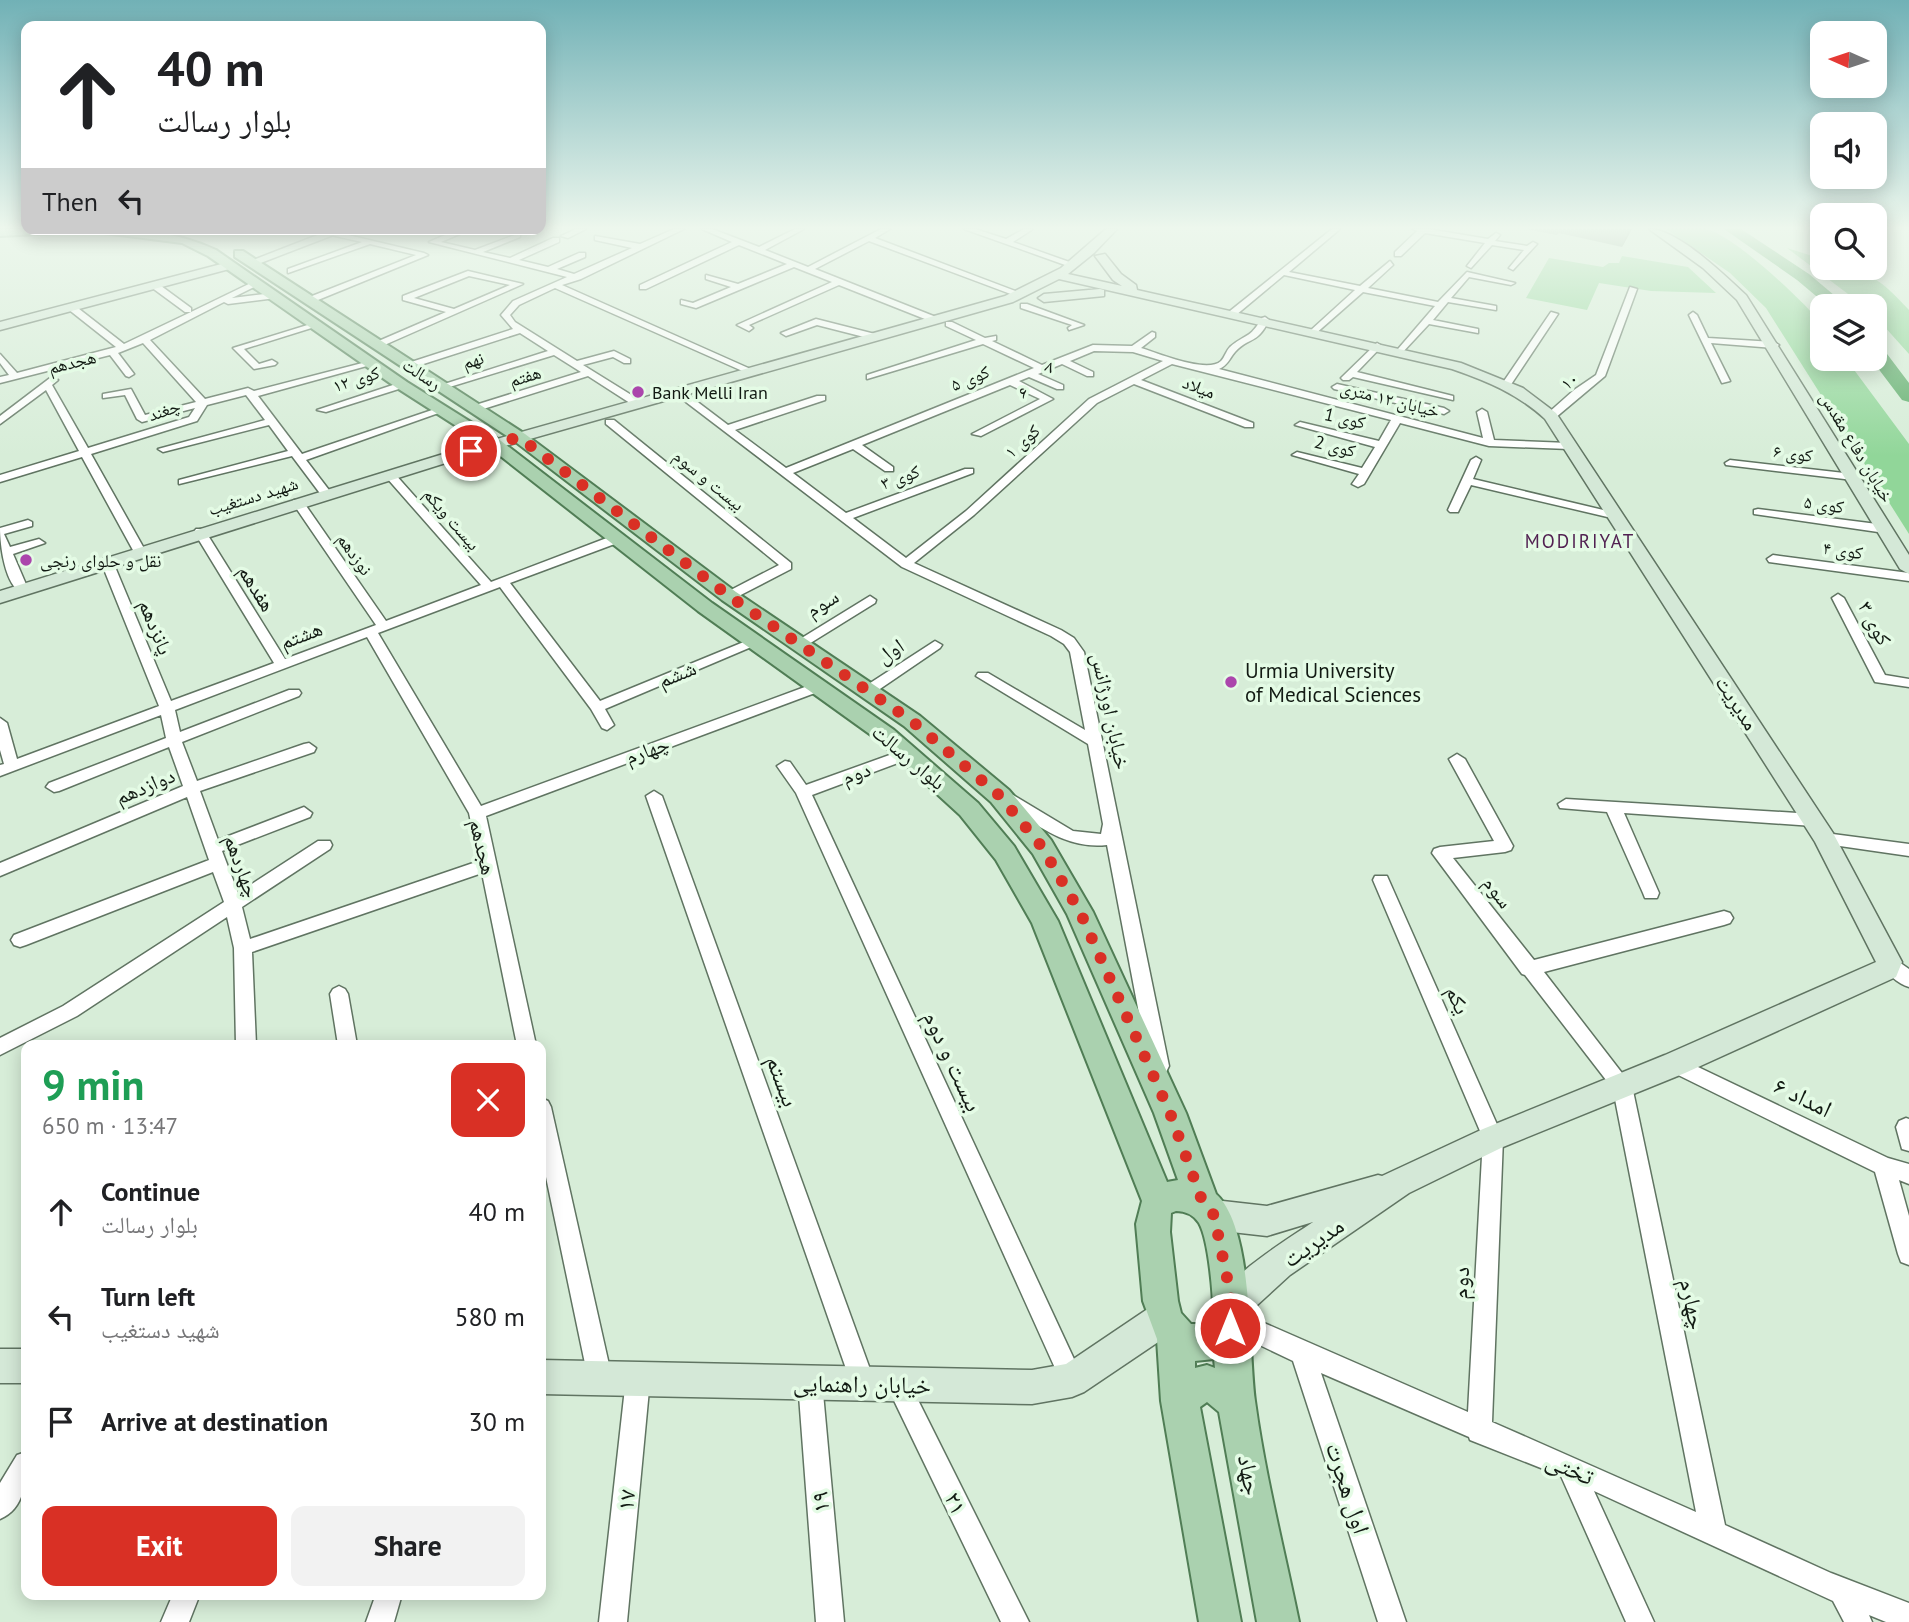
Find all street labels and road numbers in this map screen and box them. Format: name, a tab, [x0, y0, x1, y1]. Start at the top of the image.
street label: هجدهم	[46, 345, 98, 380]
street label: نهم	[459, 346, 487, 375]
street label: رسالت	[398, 353, 446, 395]
street label: ۸	[1042, 354, 1058, 378]
street label: کوی ۱۲	[330, 360, 383, 397]
street label: هفتم	[506, 360, 544, 393]
street label: کوی ۵	[947, 360, 993, 396]
street label: ۱۰	[1556, 367, 1582, 395]
street label: میلاد	[1179, 370, 1219, 404]
street label: خیابان ۱۲ متری	[1338, 376, 1442, 422]
street label: ۶	[1014, 380, 1032, 404]
street label: خیابان دفاع مقدس	[1815, 388, 1899, 506]
street label: چغند	[145, 394, 183, 426]
street label: کوی 1	[1322, 402, 1368, 434]
street label: کوی ۱	[999, 419, 1045, 463]
street label: کوی 2	[1312, 430, 1358, 462]
street label: کوی ۶	[1772, 439, 1815, 467]
street label: بیست و سوم	[668, 444, 749, 517]
street label: کوی ۳	[877, 459, 923, 495]
street label: شهید دستغیب	[205, 471, 301, 521]
street label: بیست ویکم	[418, 483, 485, 556]
street label: کوی ۵	[1803, 490, 1846, 518]
street label: نوزدهم	[331, 528, 378, 580]
street label: کوی ۴	[1822, 536, 1865, 564]
street label: هفدهم	[231, 559, 282, 617]
street label: سوم	[800, 583, 844, 624]
street label: پانزدهم	[132, 595, 179, 659]
street label: کوی ۳	[1852, 596, 1898, 650]
street label: هشتم	[276, 615, 326, 656]
street label: اول	[871, 632, 909, 670]
street label: خیابان اورژانس	[1085, 650, 1137, 772]
street label: ششم	[654, 654, 700, 695]
street label: مدیریت	[1709, 671, 1765, 735]
street label: بلوار رسالت	[866, 718, 952, 796]
street label: چهارم	[621, 730, 673, 771]
street label: دوم	[838, 755, 875, 792]
street label: دوازدهم	[111, 761, 179, 811]
street label: هجدهم	[463, 816, 502, 878]
street label: چهاردهم	[217, 831, 266, 902]
street label: سوم	[1476, 870, 1519, 914]
street label: یکم	[1439, 982, 1476, 1019]
street label: بیست و دوم	[915, 1006, 990, 1117]
street label: بیستم	[759, 1051, 807, 1111]
street label: امداد ۶	[1769, 1070, 1837, 1124]
street label: مدیریت	[1276, 1210, 1350, 1274]
street label: دوم	[1444, 1266, 1477, 1300]
street label: چهارم	[1672, 1276, 1714, 1333]
street label: خیابان راهنمایی	[793, 1367, 931, 1401]
street label: اول هجرت	[1319, 1438, 1377, 1538]
street label: تختی	[1541, 1444, 1599, 1492]
street label: جهاد	[1231, 1452, 1269, 1498]
street label: ۱۷	[609, 1487, 643, 1512]
street label: ۲۱	[937, 1487, 975, 1519]
street label: ۱۹	[804, 1490, 836, 1514]

